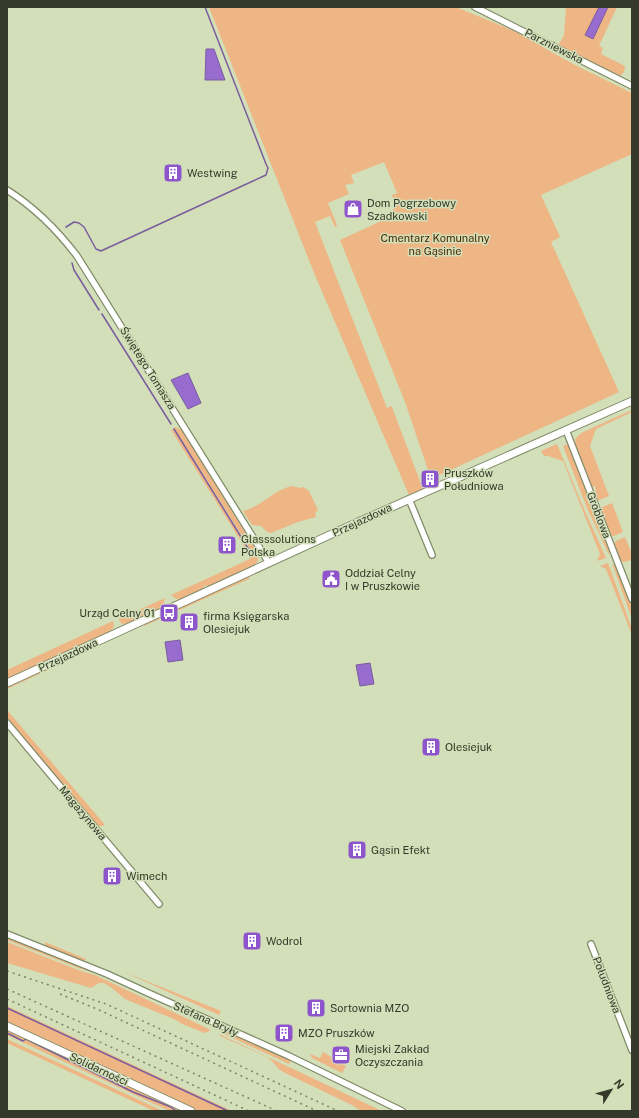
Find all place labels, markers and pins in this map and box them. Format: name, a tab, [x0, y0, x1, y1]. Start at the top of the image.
building icon: Westwing	[162, 162, 184, 184]
place label: Westwing	[187, 167, 238, 179]
place label: Dom Pogrzebowy Szadkowski	[367, 197, 456, 222]
shop icon: Dom Pogrzebowy Szadkowski	[342, 198, 364, 220]
place label: Pruszków Południowa	[444, 467, 504, 492]
building icon: Pruszków Południowa	[419, 468, 441, 490]
place label: Glasssolutions Polska	[241, 533, 316, 558]
building icon: Glasssolutions Polska	[216, 534, 238, 556]
place label: Oddział Celny I w Pruszkowie	[345, 567, 420, 592]
public building icon: Oddział Celny I w Pruszkowie	[320, 568, 342, 590]
bus stop icon: Urząd Celny 01	[158, 602, 180, 624]
place label: Urząd Celny 01	[79, 607, 155, 619]
place label: firma Księgarska Olesiejuk	[203, 610, 289, 635]
building icon: firma Księgarska Olesiejuk	[178, 611, 200, 633]
building icon: Olesiejuk	[420, 736, 442, 758]
place label: Olesiejuk	[445, 741, 492, 753]
building icon: Gąsin Efekt	[346, 839, 368, 861]
place label: Gąsin Efekt	[371, 844, 430, 856]
building icon: Wimech	[101, 865, 123, 887]
place label: Wimech	[126, 870, 167, 882]
building icon: Wodrol	[241, 930, 263, 952]
place label: Wodrol	[266, 935, 303, 947]
building icon: Sortownia MZO	[305, 997, 327, 1019]
place label: Sortownia MZO	[330, 1002, 409, 1014]
building icon: MZO Pruszków	[273, 1022, 295, 1044]
place label: MZO Pruszków	[298, 1027, 375, 1039]
place label: Miejski Zakład Oczyszczania	[355, 1043, 429, 1068]
office icon: Miejski Zakład Oczyszczania	[330, 1044, 352, 1066]

